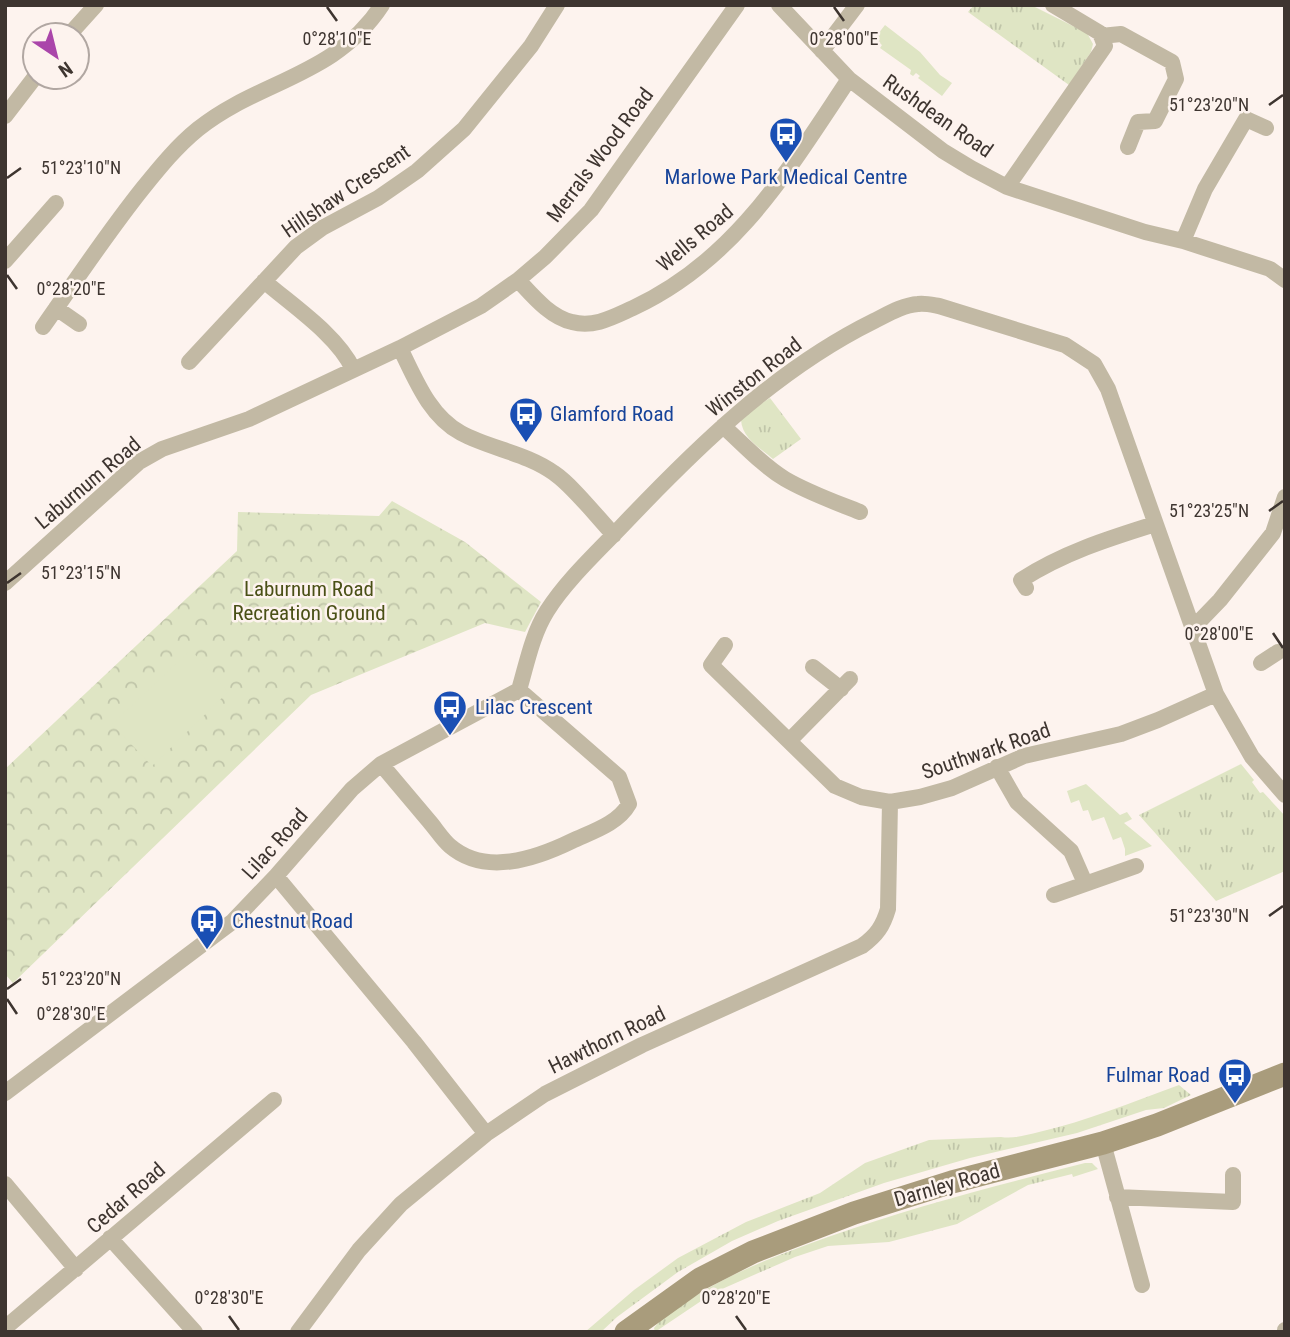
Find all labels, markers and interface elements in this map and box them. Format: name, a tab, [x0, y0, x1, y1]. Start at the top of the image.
north arrow	[21, 21, 91, 91]
text: 0°28'10"E	[302, 28, 372, 49]
text: 0°28'00"E	[809, 28, 879, 49]
text: N	[54, 57, 77, 82]
street label: Rushdean Road	[878, 69, 998, 163]
street label: Merrals Wood Road	[542, 83, 658, 227]
text: 51°23'20"N	[1169, 94, 1249, 115]
bus stop icon: Marlowe Park Medical Centre	[767, 115, 805, 164]
street label: Hillshaw Crescent	[277, 139, 415, 243]
text: 51°23'10"N	[41, 157, 121, 178]
place label: Marlowe Park Medical Centre	[665, 165, 908, 189]
street label: Wells Road	[652, 199, 738, 277]
text: 0°28'20"E	[36, 278, 106, 299]
street label: Winston Road	[702, 332, 806, 422]
bus stop icon: Glamford Road	[507, 395, 545, 444]
place label: Glamford Road	[550, 402, 674, 426]
street label: Laburnum Road	[30, 432, 146, 534]
text: 51°23'25"N	[1169, 500, 1249, 521]
text: 51°23'15"N	[41, 562, 121, 583]
park label: Laburnum Road Recreation Ground	[232, 577, 386, 625]
text: 0°28'00"E	[1184, 623, 1254, 644]
bus stop icon: Lilac Crescent	[431, 688, 469, 737]
place label: Lilac Crescent	[475, 695, 593, 719]
street label: Southwark Road	[919, 718, 1053, 784]
street label: Lilac Road	[237, 804, 313, 884]
bus stop icon: Chestnut Road	[188, 902, 226, 951]
text: 51°23'30"N	[1169, 905, 1249, 926]
place label: Chestnut Road	[232, 909, 353, 933]
text: 51°23'20"N	[41, 968, 121, 989]
street label: Hawthorn Road	[545, 1001, 669, 1079]
text: 0°28'30"E	[36, 1003, 106, 1024]
bus stop icon: Fulmar Road	[1216, 1056, 1254, 1105]
place label: Fulmar Road	[1106, 1063, 1210, 1087]
street label: Cedar Road	[82, 1158, 170, 1238]
street label: Darnley Road	[891, 1158, 1003, 1212]
text: 0°28'30"E	[194, 1287, 264, 1308]
text: 0°28'20"E	[701, 1287, 771, 1308]

